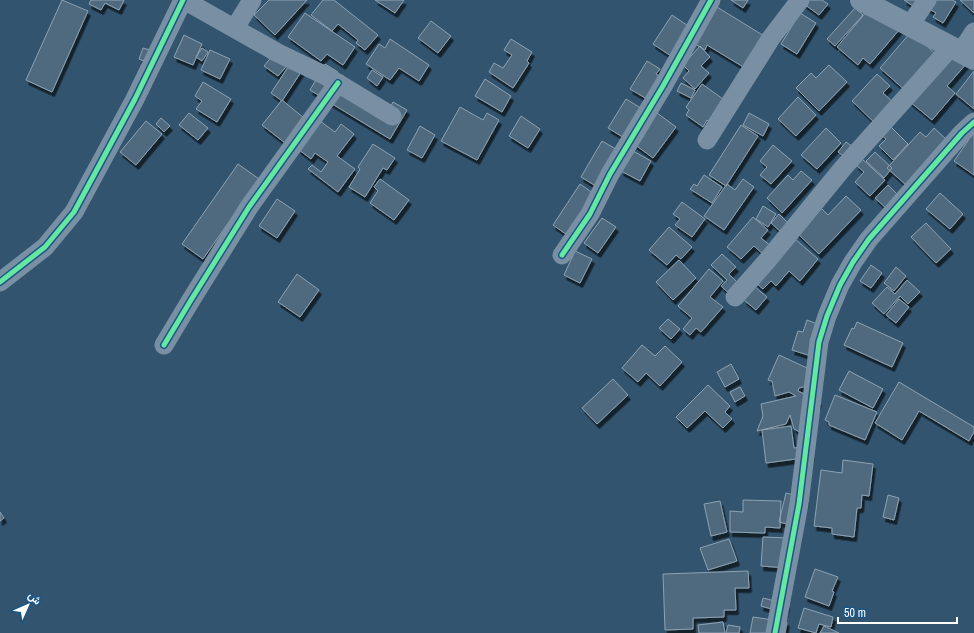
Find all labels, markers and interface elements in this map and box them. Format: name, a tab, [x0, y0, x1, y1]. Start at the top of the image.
north arrow	[8, 585, 48, 625]
text: ش	[25, 588, 45, 608]
scale bar	[838, 599, 957, 625]
text: 50 m	[844, 605, 866, 621]

